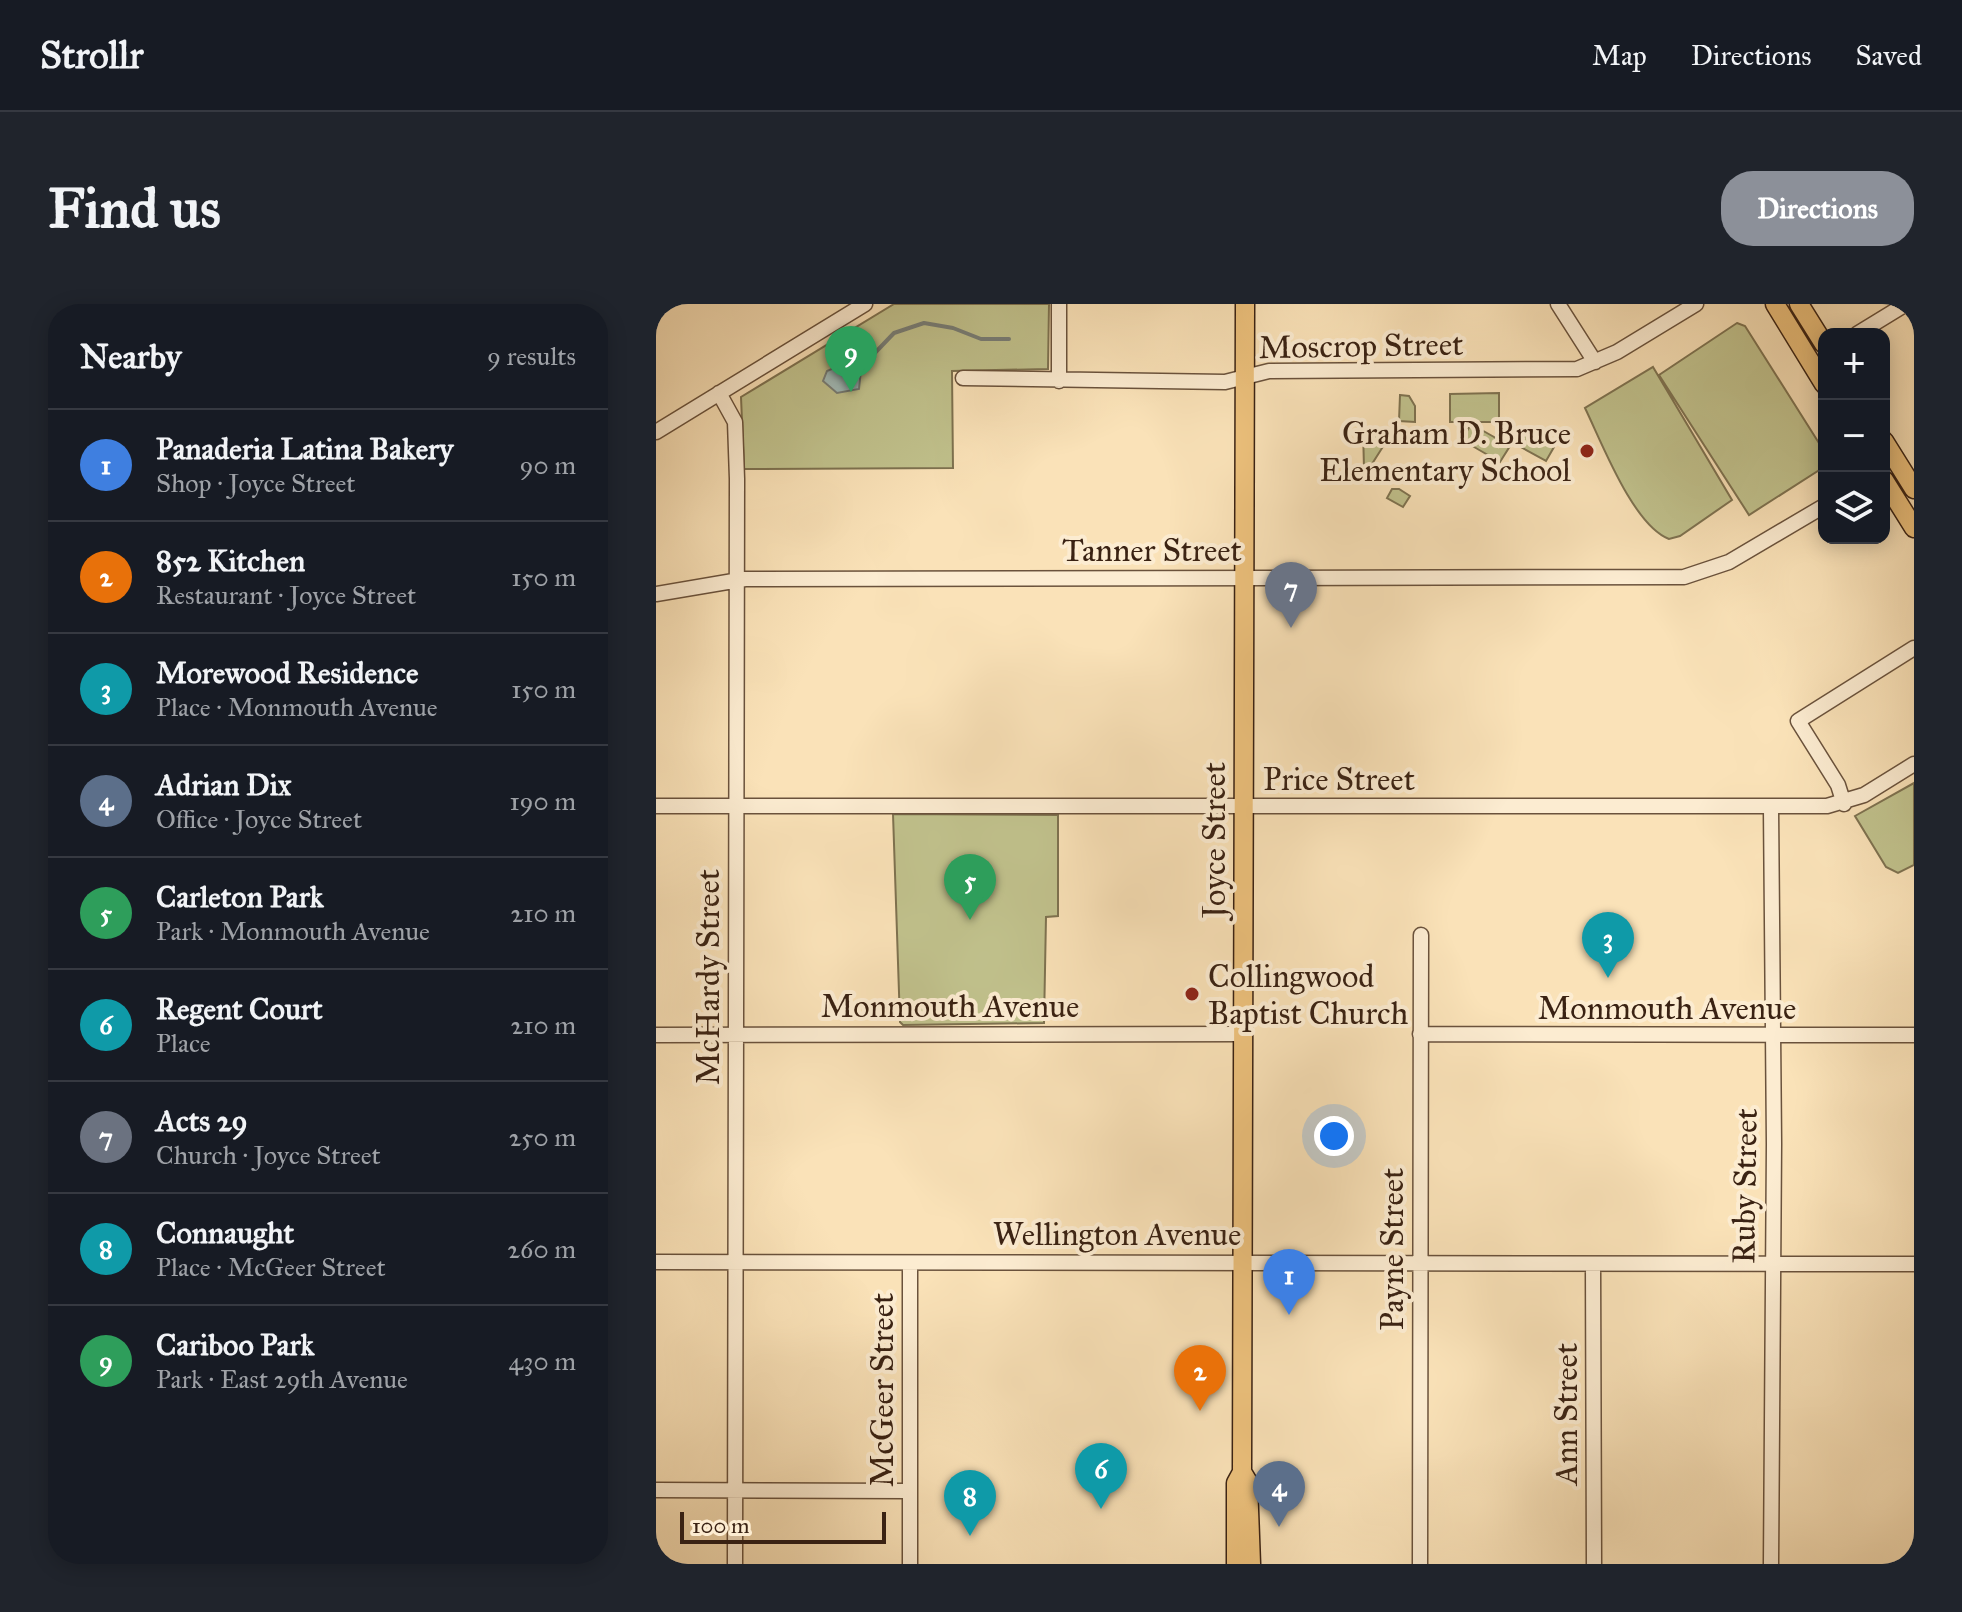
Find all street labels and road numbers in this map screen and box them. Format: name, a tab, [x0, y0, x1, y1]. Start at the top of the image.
street label: Moscrop Street	[1258, 325, 1464, 367]
street label: Tanner Street	[1062, 531, 1242, 570]
street label: Price Street	[1263, 760, 1415, 799]
street label: Joyce Street	[1195, 762, 1234, 921]
street label: McHardy Street	[689, 869, 728, 1085]
street label: Monmouth Avenue	[821, 987, 1079, 1026]
street label: Monmouth Avenue	[1538, 989, 1796, 1028]
street label: Ruby Street	[1724, 1108, 1766, 1264]
street label: Payne Street	[1373, 1168, 1412, 1330]
street label: Wellington Avenue	[993, 1215, 1241, 1254]
street label: McGeer Street	[863, 1293, 902, 1487]
street label: Ann Street	[1547, 1343, 1586, 1487]

